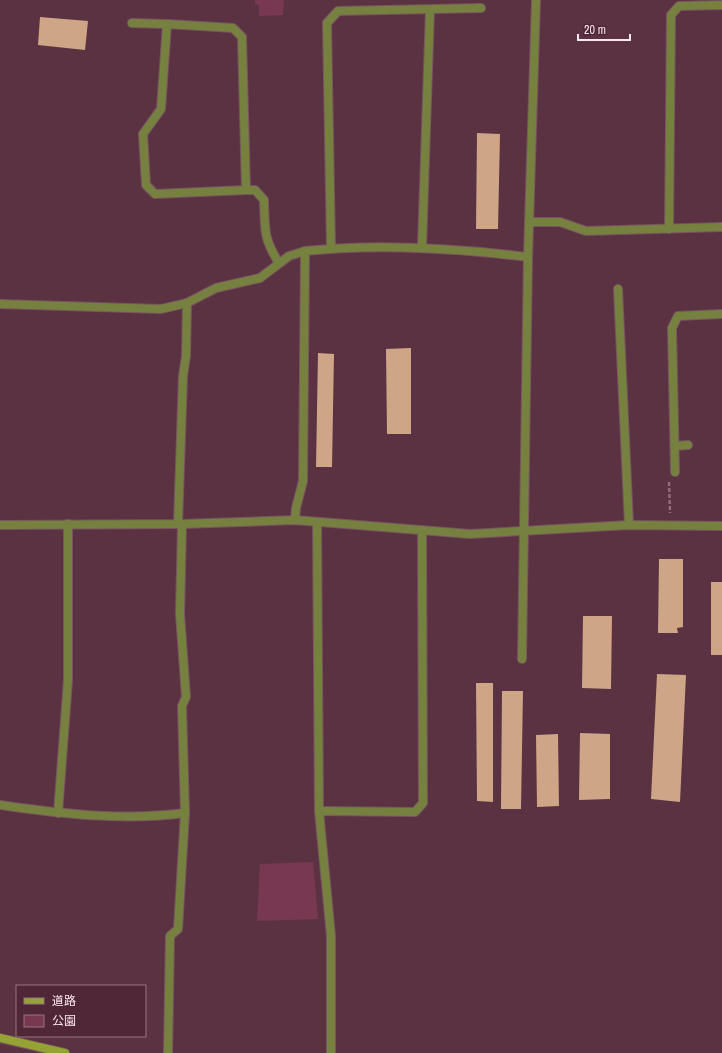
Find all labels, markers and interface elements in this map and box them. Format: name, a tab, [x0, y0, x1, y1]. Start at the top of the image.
scale bar	[578, 16, 630, 42]
text: 20 m	[584, 22, 606, 38]
legend	[16, 985, 146, 1037]
text: 道路	[52, 993, 76, 1009]
text: 公園	[52, 1013, 76, 1029]

